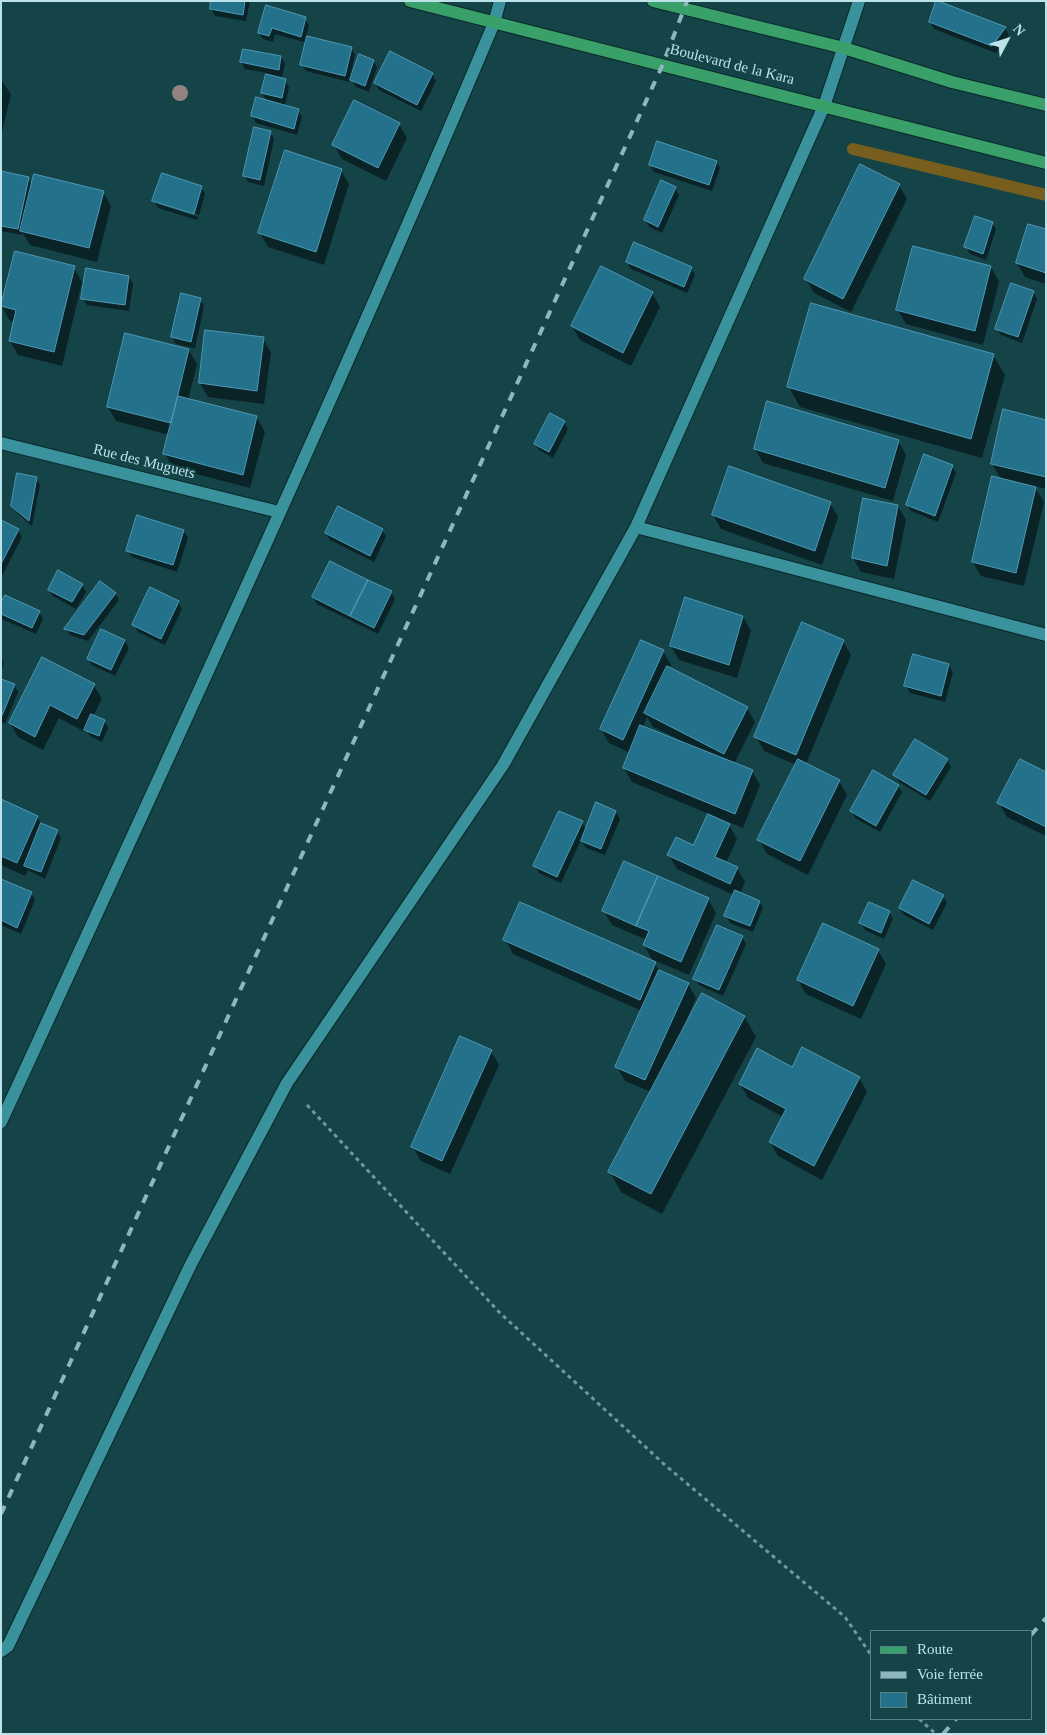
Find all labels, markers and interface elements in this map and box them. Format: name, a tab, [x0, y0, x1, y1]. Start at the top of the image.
north arrow	[982, 15, 1032, 65]
text: N	[1010, 21, 1028, 39]
street label: Boulevard de la Kara	[668, 41, 796, 89]
street label: Rue des Muguets	[91, 441, 197, 483]
legend	[870, 1630, 1032, 1720]
text: Route	[917, 1641, 953, 1657]
text: Voie ferrée	[917, 1666, 983, 1682]
text: Bâtiment	[917, 1691, 972, 1707]

